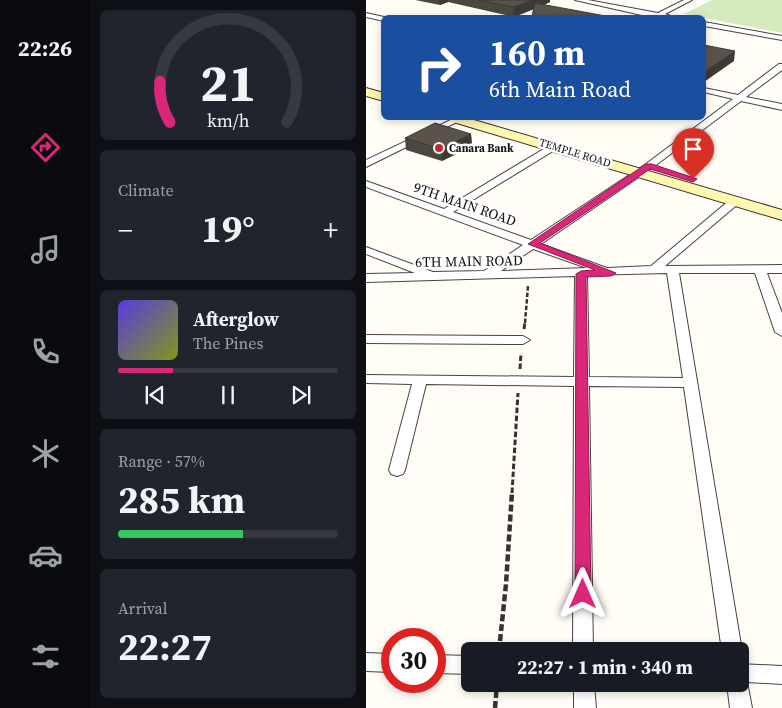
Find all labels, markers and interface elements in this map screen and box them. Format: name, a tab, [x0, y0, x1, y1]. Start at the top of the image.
text: 160 m	[489, 29, 585, 77]
text: 22:26	[18, 33, 72, 63]
icon: right	[406, 35, 471, 100]
text: 21	[200, 47, 256, 118]
text: 6th Main Road	[489, 74, 631, 104]
text: km/h	[207, 108, 250, 133]
pin	[672, 128, 714, 179]
icon: directions	[28, 130, 63, 165]
street label: TEMPLE ROAD	[537, 135, 613, 171]
icon: arrive	[679, 135, 707, 163]
place label: Canara Bank	[449, 141, 514, 156]
marker: Canara Bank	[433, 142, 445, 154]
street label: 9TH MAIN ROAD	[411, 177, 519, 231]
text: Climate	[118, 179, 174, 201]
text: 19°	[201, 203, 255, 255]
text: −	[118, 211, 133, 249]
text: +	[323, 211, 338, 249]
icon: music	[28, 232, 63, 267]
street label: 6TH MAIN ROAD	[415, 250, 523, 272]
text: Afterglow	[193, 306, 279, 332]
text: The Pines	[193, 332, 263, 354]
icon: phone	[28, 334, 63, 369]
icon: previous	[141, 381, 169, 409]
icon: pause	[214, 381, 242, 409]
icon: next	[287, 381, 315, 409]
icon: climate	[28, 436, 63, 471]
text: Range · 57%	[118, 450, 205, 472]
text: 285 km	[118, 474, 245, 526]
icon: car	[28, 538, 63, 573]
position arrow	[556, 567, 608, 619]
text: Arrival	[118, 597, 167, 619]
text: 22:27	[118, 621, 212, 673]
speed limit sign: 30	[381, 628, 446, 693]
icon: filters	[28, 639, 63, 674]
text: 22:27 · 1 min · 340 m	[517, 654, 693, 680]

